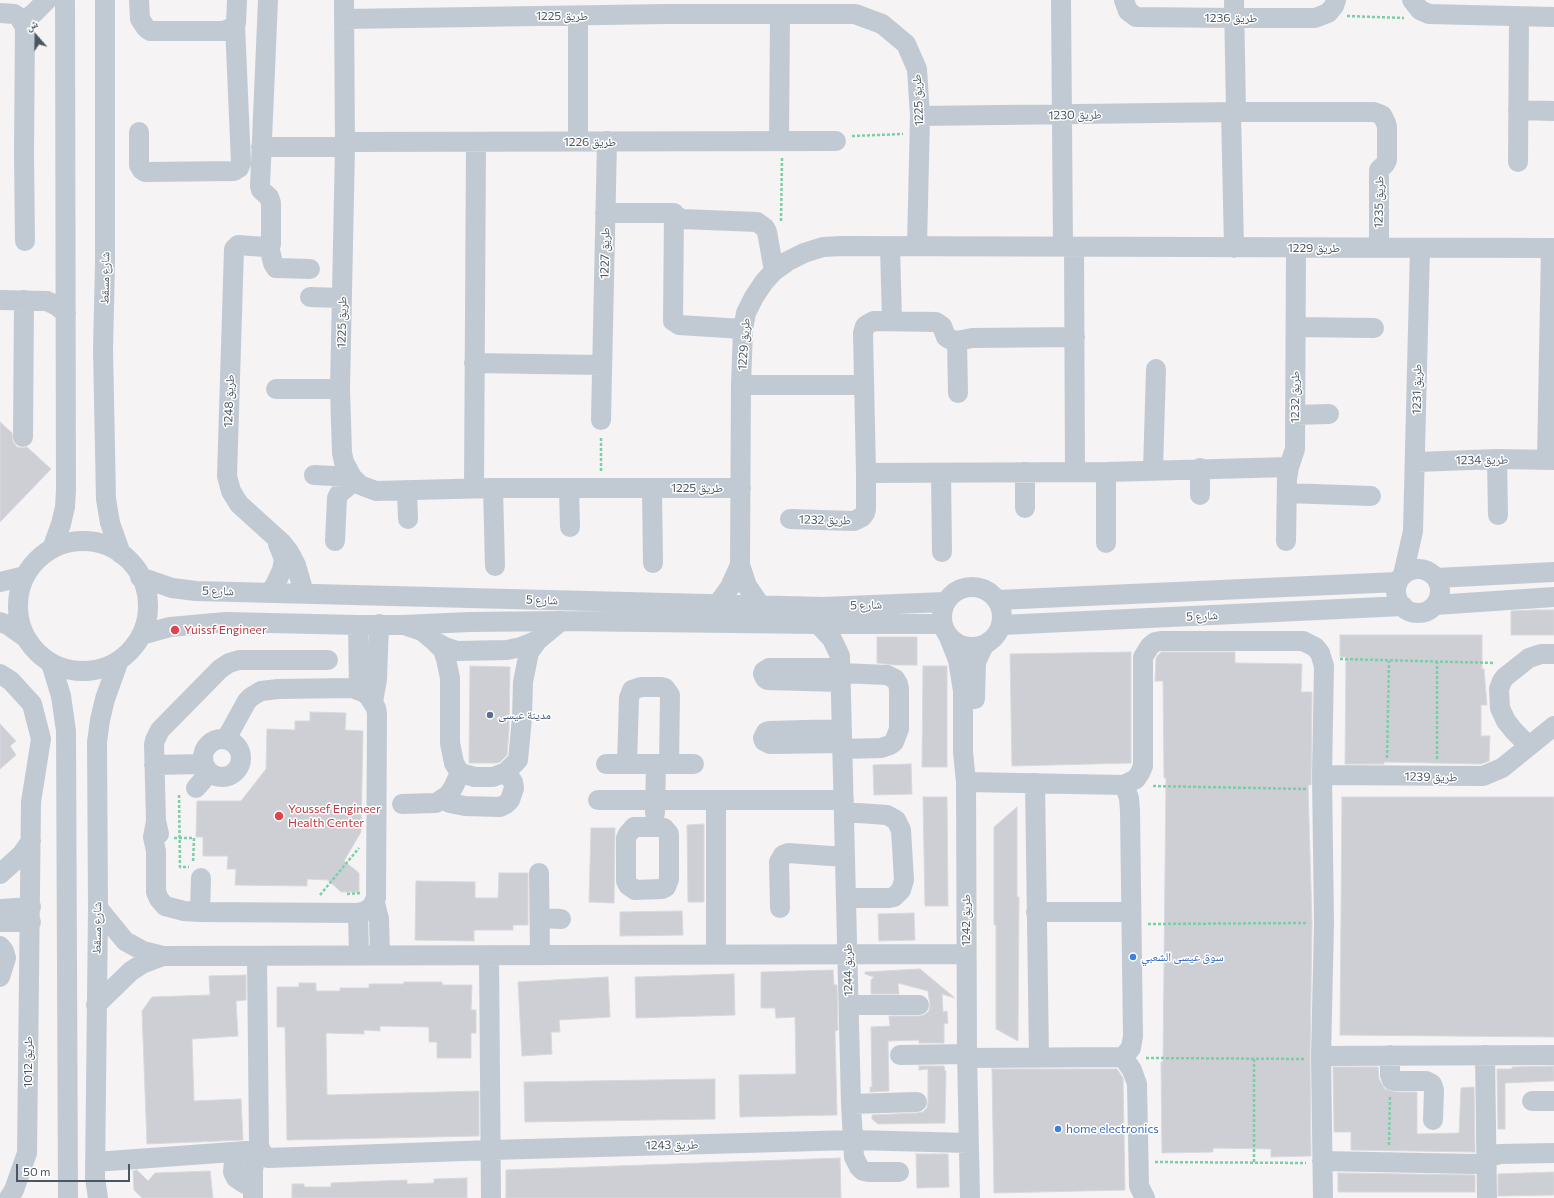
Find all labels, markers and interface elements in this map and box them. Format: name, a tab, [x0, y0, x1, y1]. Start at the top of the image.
street label: طريق 1225	[536, 9, 588, 23]
street label: طريق 1236	[1205, 11, 1257, 25]
north arrow	[16, 16, 56, 56]
text: ش	[24, 16, 39, 32]
street label: طريق 1225	[909, 74, 927, 126]
street label: طريق 1230	[1048, 107, 1102, 123]
street label: طريق 1226	[564, 135, 616, 149]
street label: طريق 1235	[1371, 176, 1387, 228]
street label: طريق 1227	[597, 227, 613, 279]
street label: طريق 1229	[1288, 241, 1340, 255]
street label: شارع مسقط	[97, 252, 113, 304]
street label: طريق 1225	[334, 296, 350, 348]
street label: طريق 1229	[735, 317, 753, 371]
street label: طريق 1231	[1409, 364, 1425, 414]
street label: طريق 1232	[1288, 371, 1302, 423]
street label: طريق 1248	[221, 374, 237, 428]
street label: طريق 1234	[1456, 452, 1508, 468]
street label: طريق 1225	[671, 481, 723, 495]
street label: طريق 1232	[799, 512, 851, 528]
street label: شارع 5	[202, 584, 234, 598]
street label: شارع 5	[526, 592, 558, 608]
street label: شارع 5	[850, 597, 882, 613]
street label: شارع 5	[1186, 608, 1218, 624]
place label: Yuissf Engineer	[184, 623, 267, 637]
marker: Yuissf Engineer	[169, 624, 181, 636]
place label: مدينة عيسى	[498, 708, 551, 722]
marker: مدينة عيسى	[485, 710, 495, 720]
street label: طريق 1239	[1404, 769, 1458, 785]
place label: Youssef Engineer Health Center	[288, 802, 381, 830]
marker: Youssef Engineer Health Center	[273, 810, 285, 822]
street label: طريق 1242	[959, 894, 973, 946]
street label: شارع مسقط	[89, 902, 105, 954]
street label: طريق 1244	[840, 943, 856, 997]
place label: سوق عيسى الشعبي	[1141, 950, 1224, 964]
marker: سوق عيسى الشعبي	[1128, 952, 1138, 962]
street label: طريق 1012	[21, 1036, 35, 1088]
place label: home electronics	[1066, 1122, 1159, 1136]
marker: home electronics	[1053, 1124, 1063, 1134]
street label: طريق 1243	[646, 1137, 698, 1153]
scale bar	[18, 1156, 132, 1182]
text: 50 m	[23, 1164, 51, 1178]

